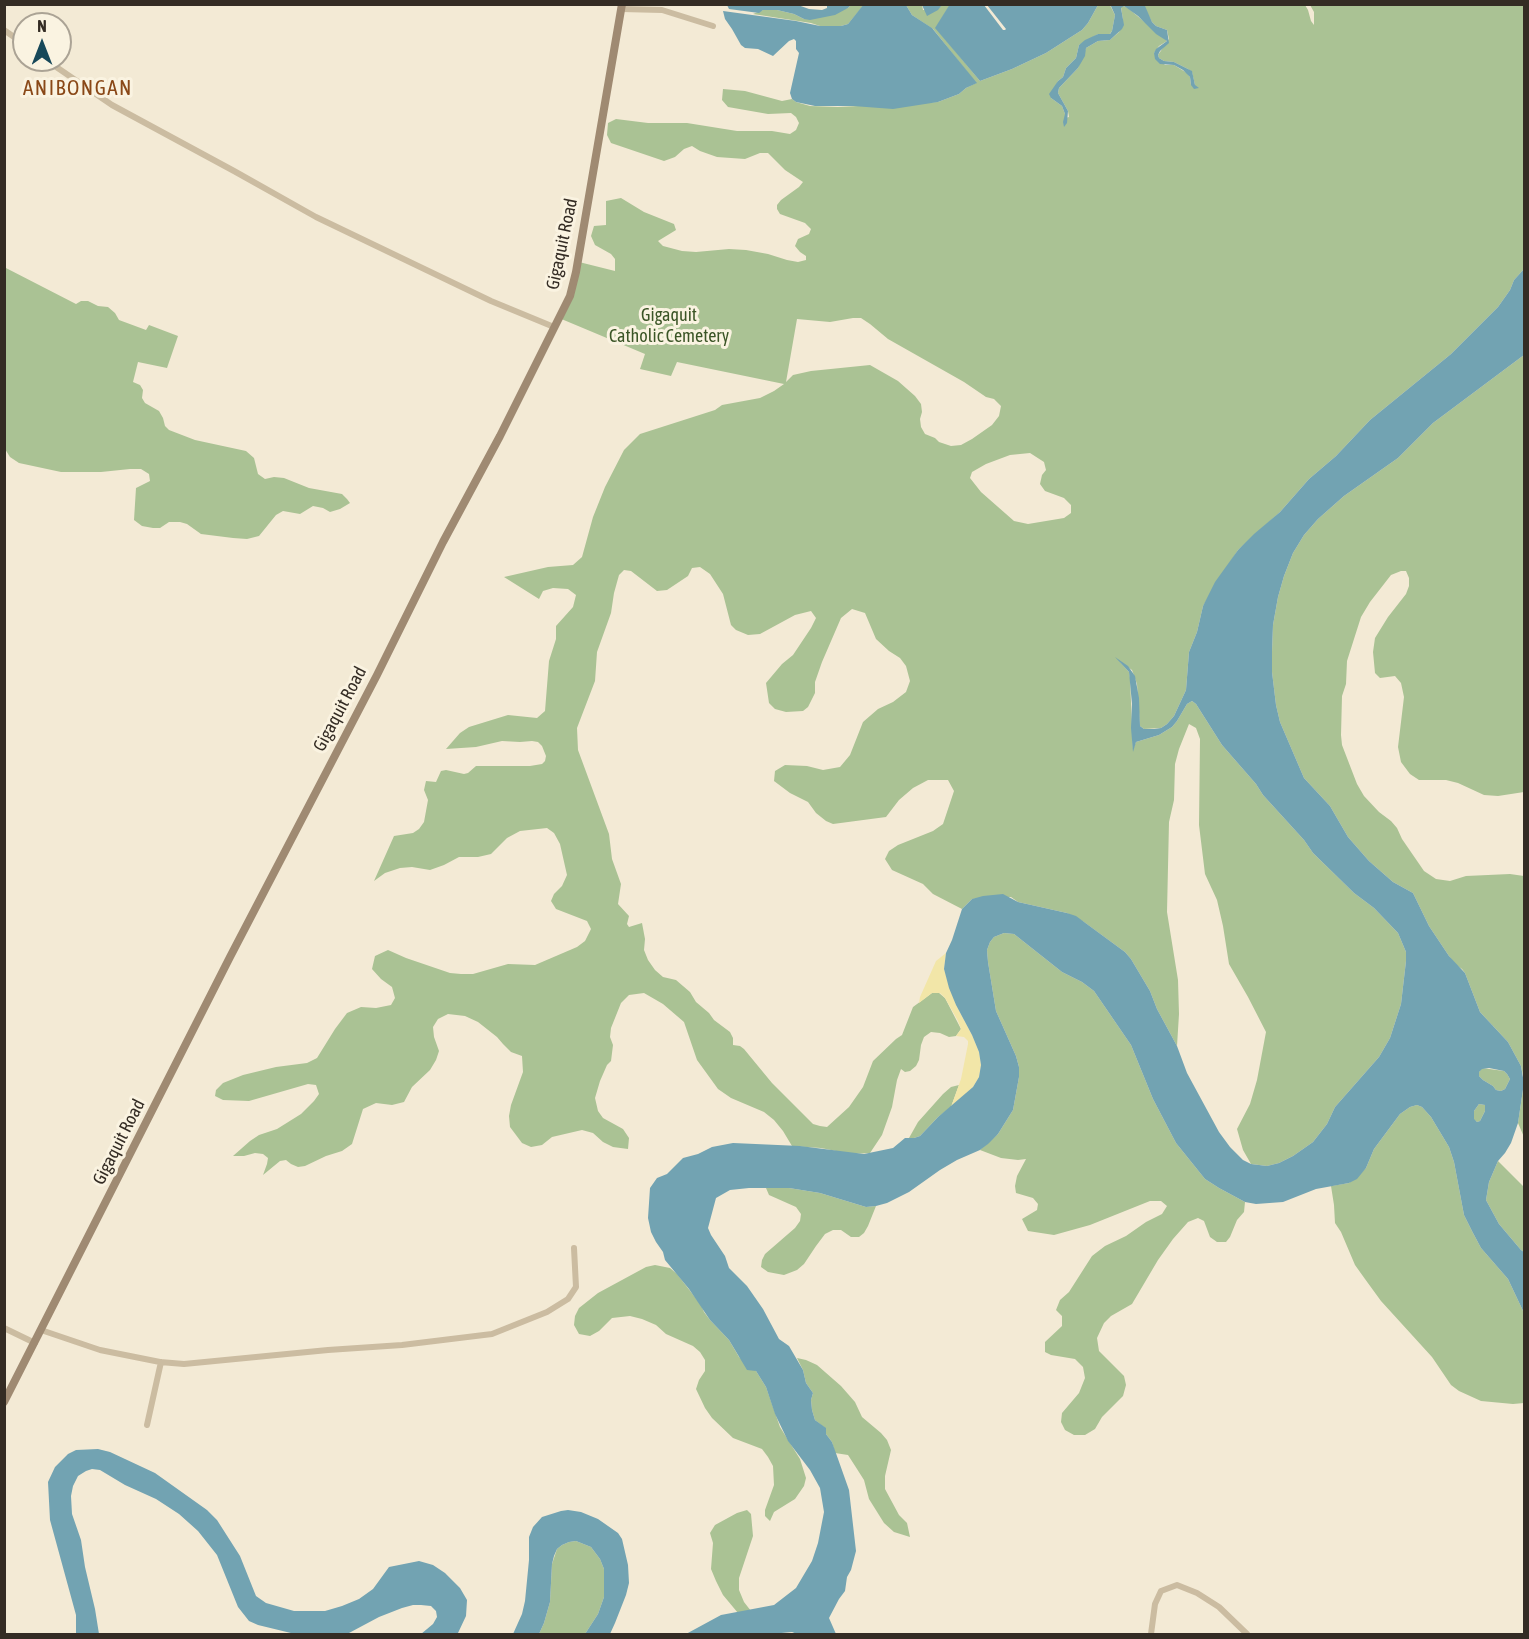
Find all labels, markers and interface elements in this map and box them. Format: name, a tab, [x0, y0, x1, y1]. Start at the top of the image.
north arrow	[12, 12, 72, 72]
text: N	[37, 17, 47, 35]
district label: ANIBONGAN	[23, 75, 133, 101]
street label: Gigaquit Road	[542, 196, 582, 292]
park label: Gigaquit Catholic Cemetery	[609, 304, 729, 346]
street label: Gigaquit Road	[309, 663, 371, 755]
street label: Gigaquit Road	[88, 1096, 150, 1188]

